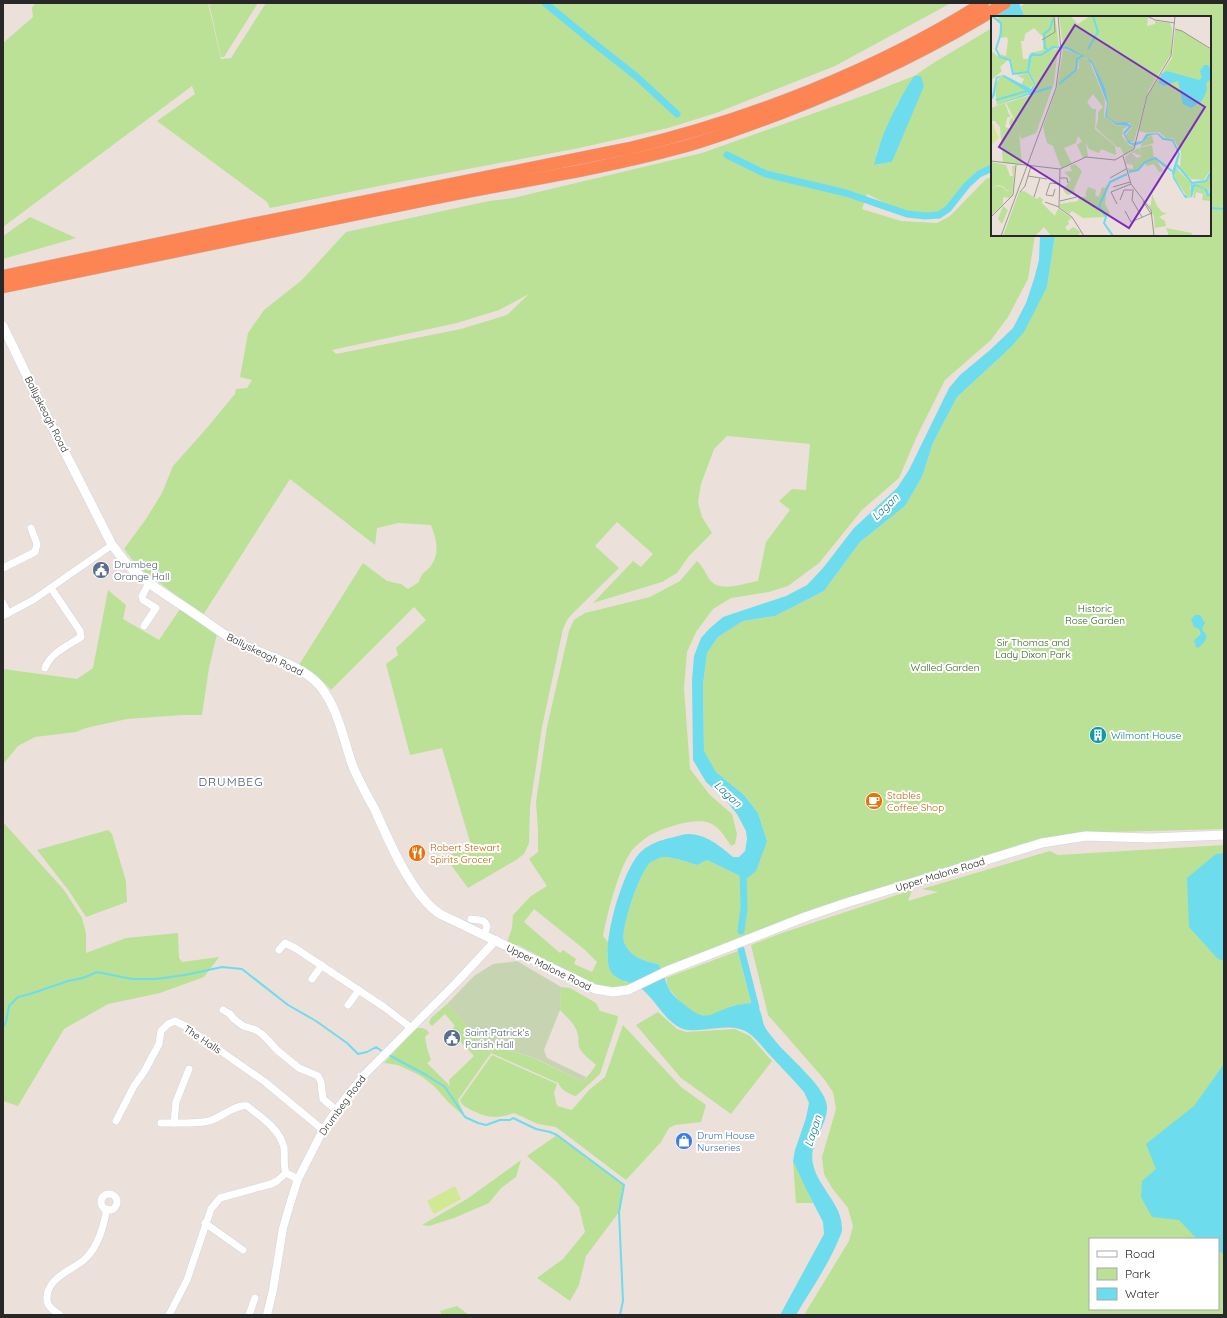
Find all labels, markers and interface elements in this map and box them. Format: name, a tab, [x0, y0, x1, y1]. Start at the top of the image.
inset map	[991, 16, 1211, 236]
street label: Ballyskeagh Road	[22, 374, 71, 454]
water label: Lagan	[868, 490, 902, 523]
place label: Drumbeg Orange Hall	[114, 558, 170, 583]
public building icon: Drumbeg Orange Hall	[91, 560, 111, 580]
park label: Historic Rose Garden	[1065, 602, 1125, 627]
street label: Ballyskeagh Road	[224, 630, 305, 679]
park label: Sir Thomas and Lady Dixon Park	[995, 636, 1071, 661]
park label: Walled Garden	[911, 661, 979, 674]
building icon: Wilmont House	[1088, 725, 1108, 745]
place label: Wilmont House	[1111, 729, 1182, 742]
district label: DRUMBEG	[198, 774, 264, 789]
water label: Lagan	[711, 778, 745, 811]
place label: Stables Coffee Shop	[887, 789, 944, 814]
cafe icon: Stables Coffee Shop	[864, 791, 884, 811]
place label: Robert Stewart Spirits Grocer	[430, 841, 500, 866]
restaurant icon: Robert Stewart Spirits Grocer	[407, 843, 427, 863]
street label: Upper Malone Road	[894, 855, 987, 894]
street label: Upper Malone Road	[504, 941, 593, 994]
street label: The Halls	[181, 1022, 224, 1057]
place label: Saint Patrick's Parish Hall	[465, 1026, 530, 1051]
public building icon: Saint Patrick's Parish Hall	[442, 1028, 462, 1048]
street label: Drumbeg Road	[316, 1073, 369, 1138]
water label: Lagan	[801, 1113, 825, 1149]
place label: Drum House Nurseries	[697, 1129, 755, 1154]
shop icon: Drum House Nurseries	[674, 1131, 694, 1151]
legend	[1089, 1238, 1219, 1310]
text: Road	[1125, 1246, 1155, 1261]
text: Park	[1125, 1266, 1150, 1281]
text: Water	[1125, 1286, 1160, 1301]

